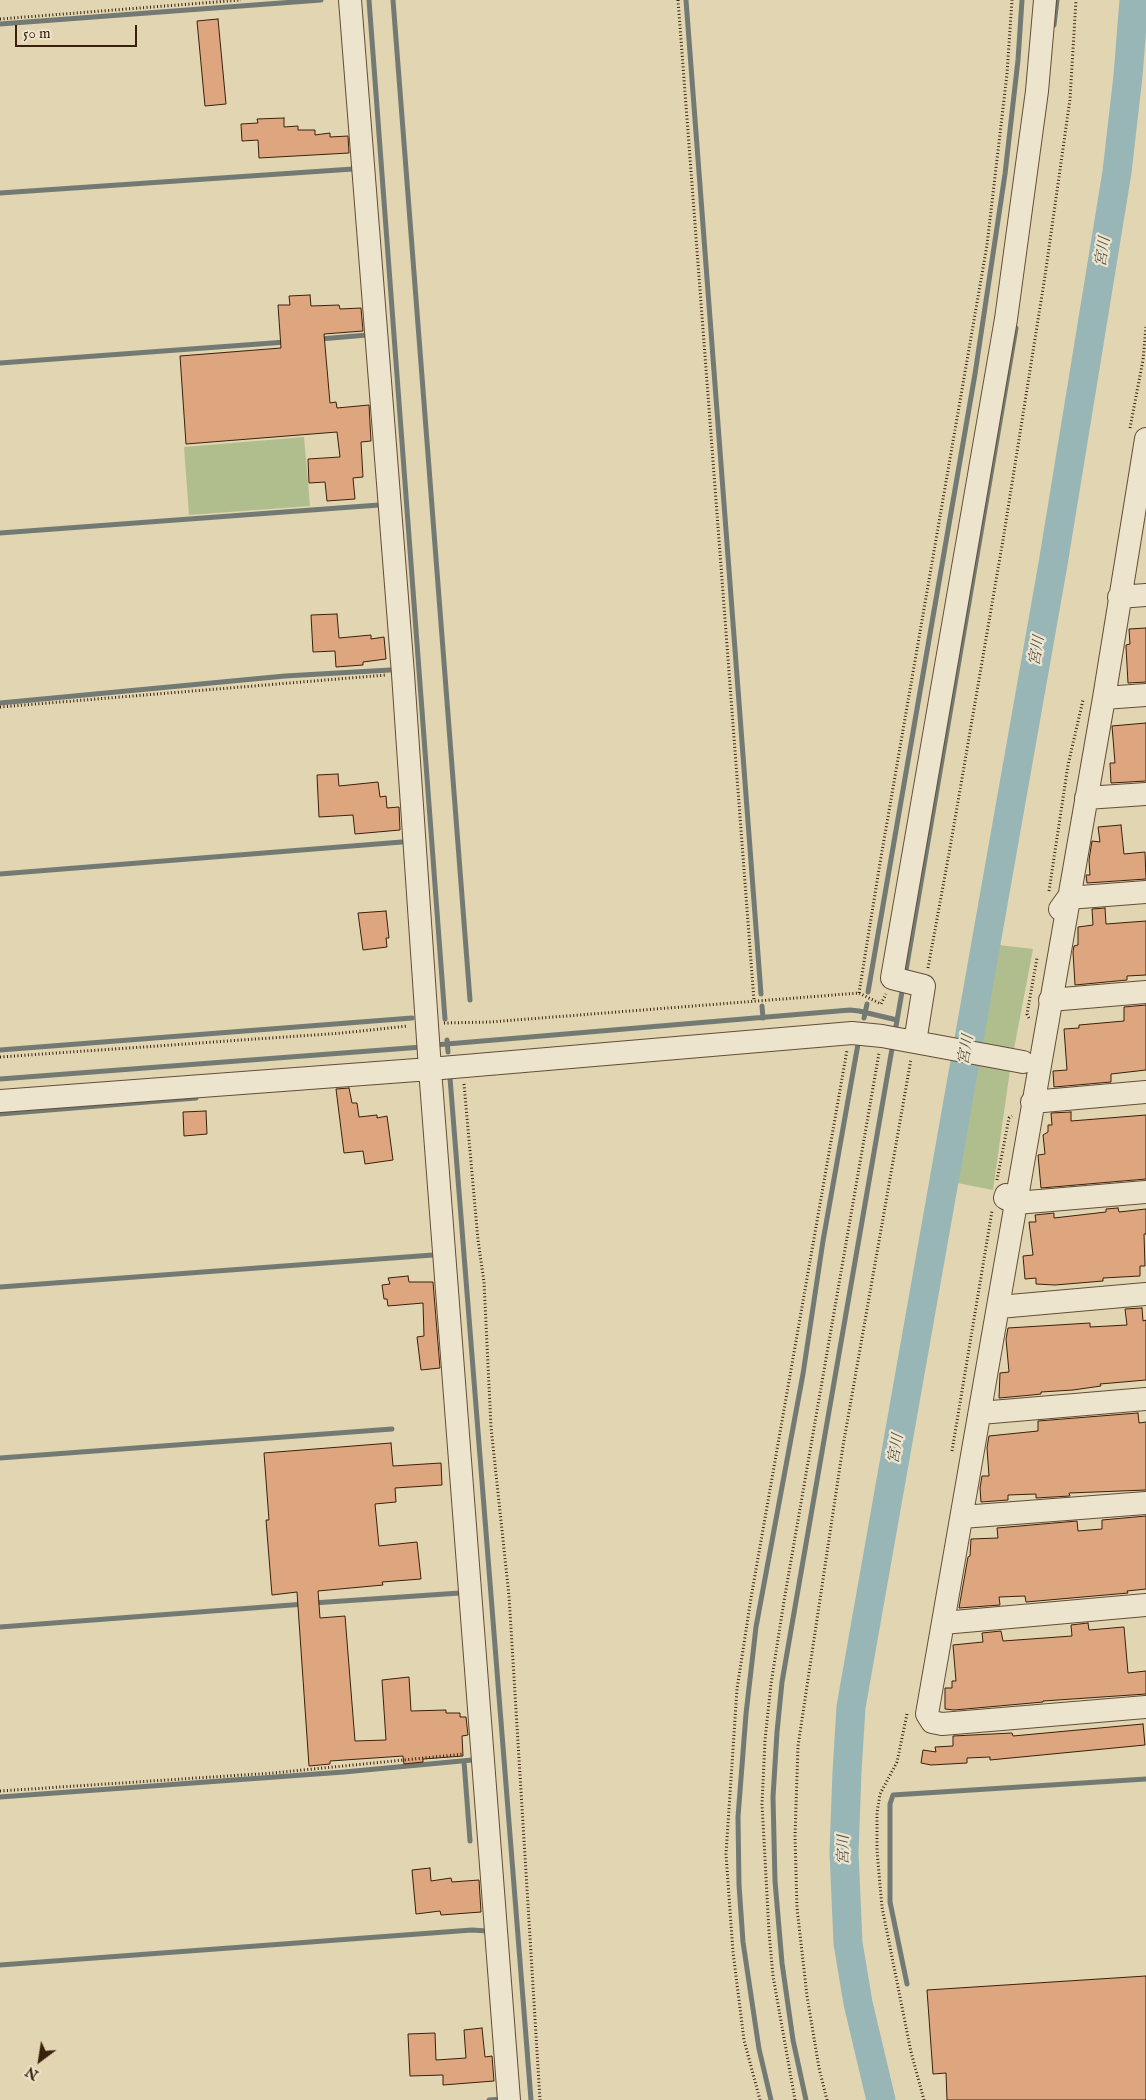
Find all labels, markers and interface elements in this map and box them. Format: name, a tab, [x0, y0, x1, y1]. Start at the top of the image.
scale bar	[18, 15, 140, 47]
text: 50 m	[23, 24, 51, 43]
water label: 宮川	[1093, 236, 1115, 268]
water label: 宮川	[1027, 635, 1049, 667]
water label: 宮川	[956, 1034, 978, 1066]
water label: 宮川	[886, 1433, 908, 1465]
water label: 宮川	[836, 1835, 854, 1865]
north arrow	[15, 2035, 65, 2085]
text: N	[22, 2062, 42, 2084]

